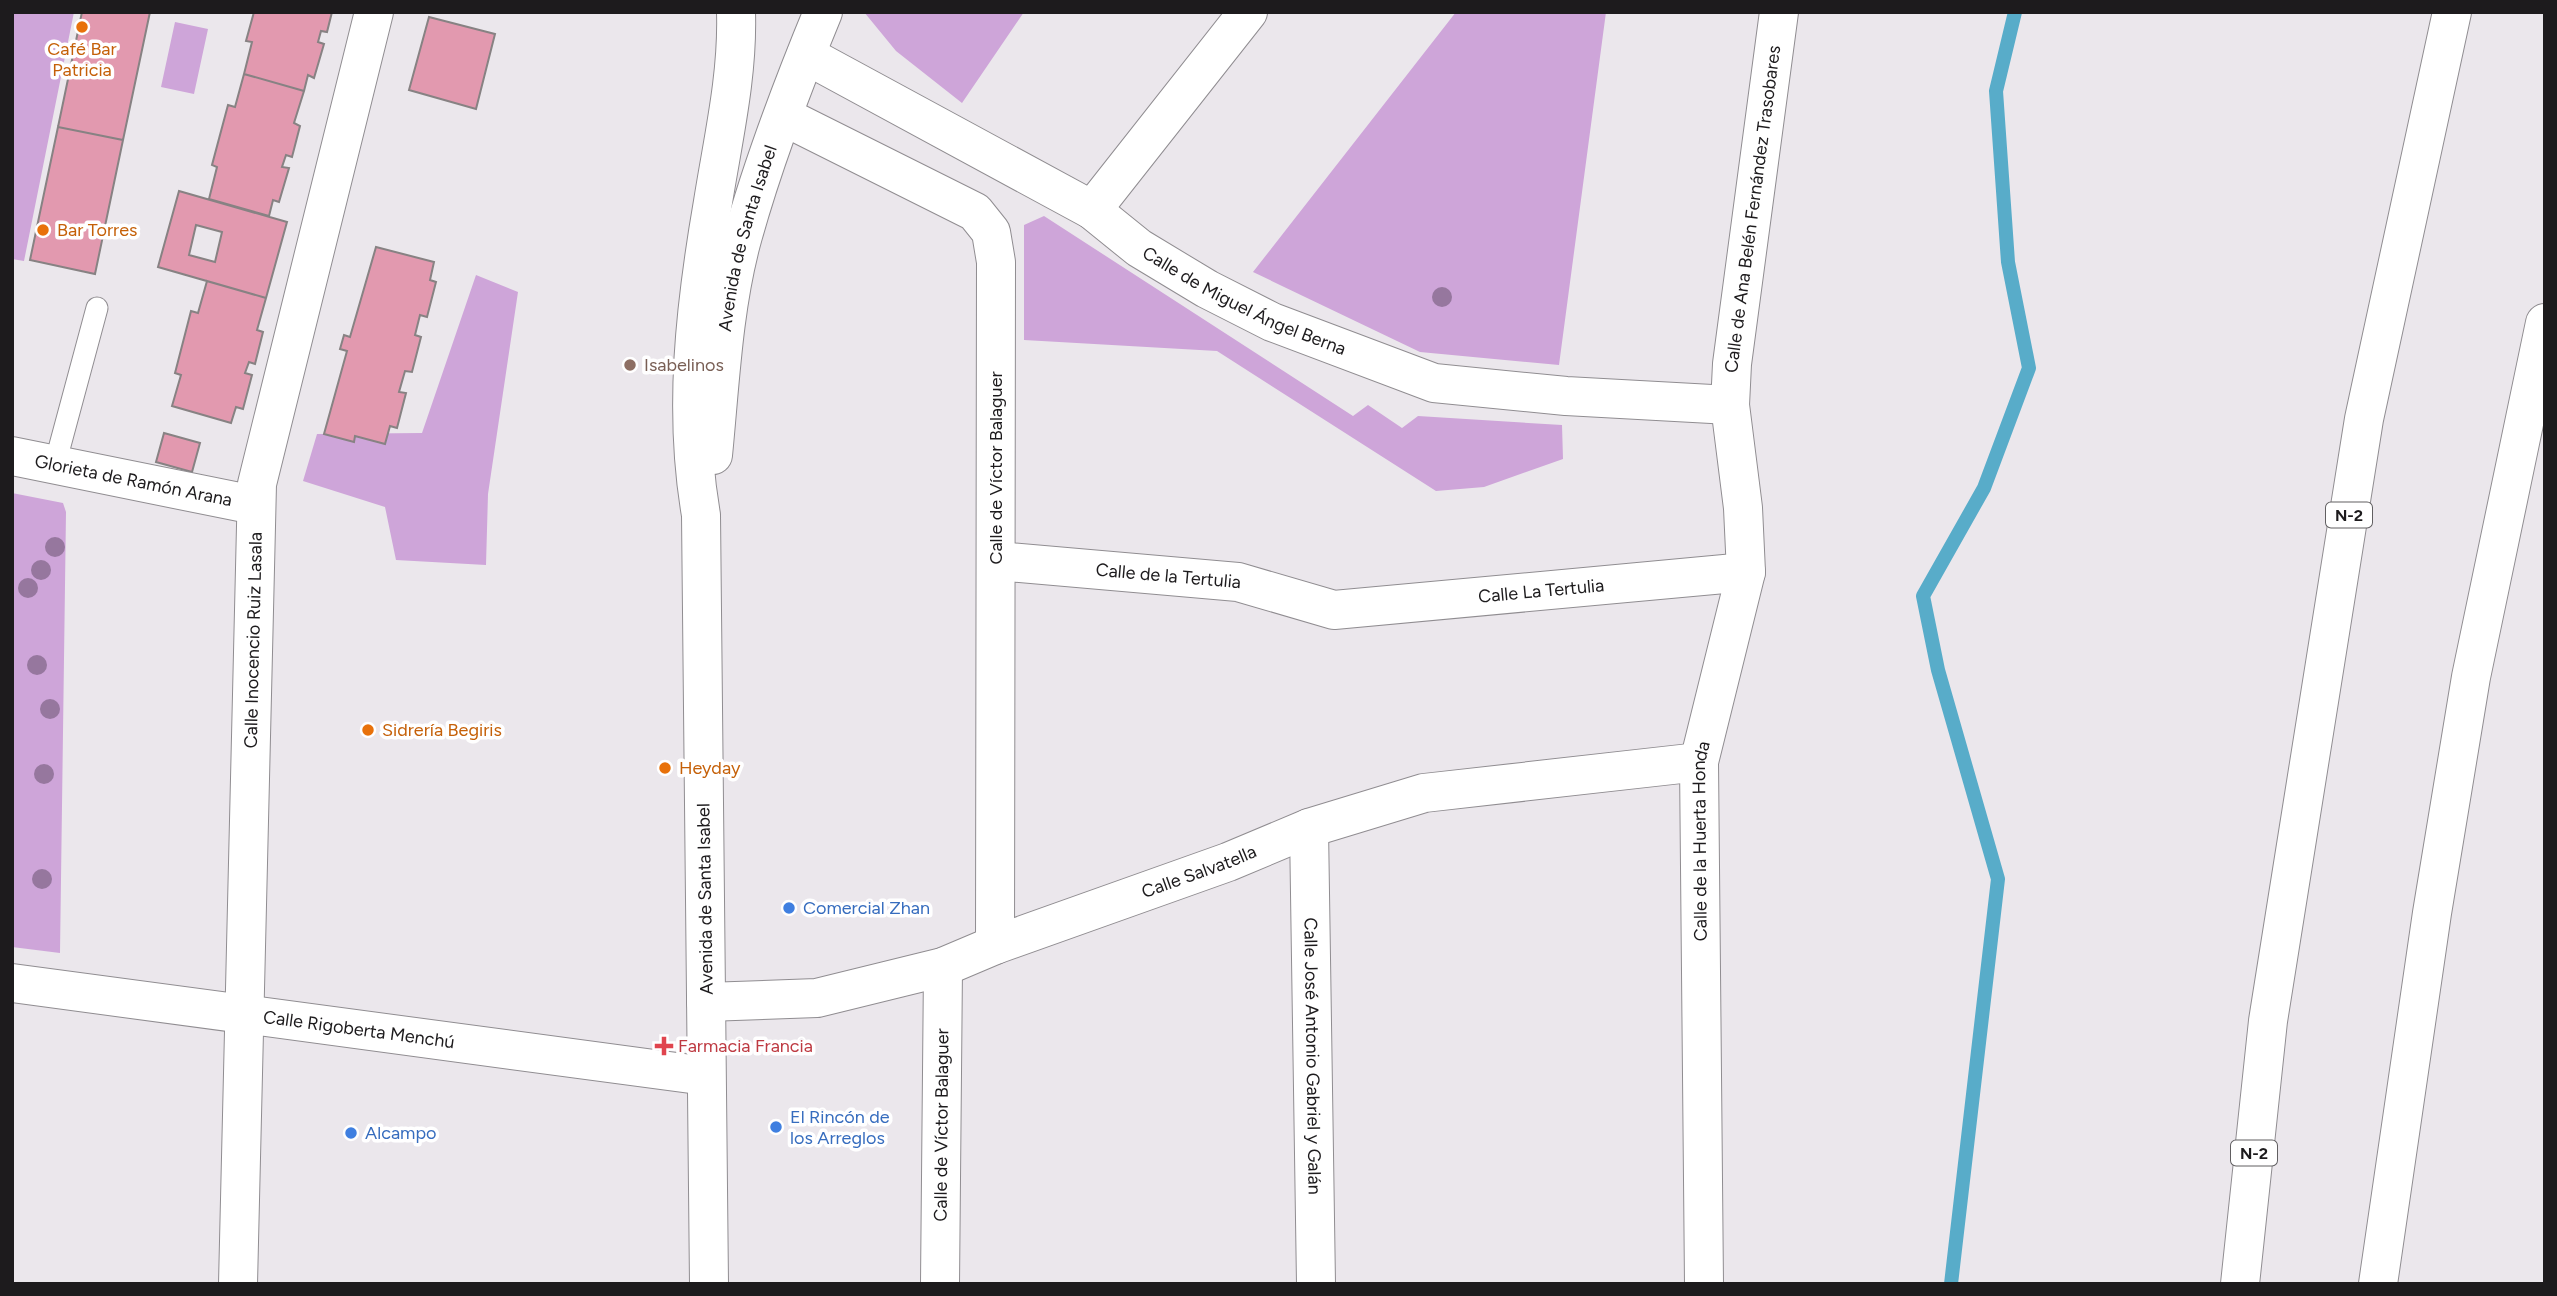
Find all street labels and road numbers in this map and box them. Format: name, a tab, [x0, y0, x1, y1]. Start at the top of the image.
street label: Calle de Ana Belén Fernández Trasobares	[1721, 44, 1785, 373]
street label: Avenida de Santa Isabel	[714, 142, 782, 333]
street label: Calle de Miguel Ángel Berna	[1138, 242, 1349, 360]
street label: Calle de Víctor Balaguer	[985, 371, 1007, 565]
street label: Glorieta de Ramón Arana	[33, 450, 234, 511]
road number: N-2	[2326, 502, 2372, 528]
street label: Calle Inocencio Ruiz Lasala	[240, 532, 267, 749]
street label: Calle de la Tertulia	[1095, 559, 1242, 593]
street label: Calle La Tertulia	[1477, 574, 1605, 608]
street label: Calle de la Huerta Honda	[1688, 739, 1715, 941]
street label: Avenida de Santa Isabel	[692, 803, 718, 995]
street label: Calle Salvatella	[1139, 840, 1260, 903]
street label: Calle José Antonio Gabriel y Galán	[1299, 917, 1326, 1195]
street label: Calle Rigoberta Menchú	[262, 1006, 456, 1053]
street label: Calle de Víctor Balaguer	[930, 1028, 953, 1222]
road number: N-2	[2231, 1140, 2277, 1166]

